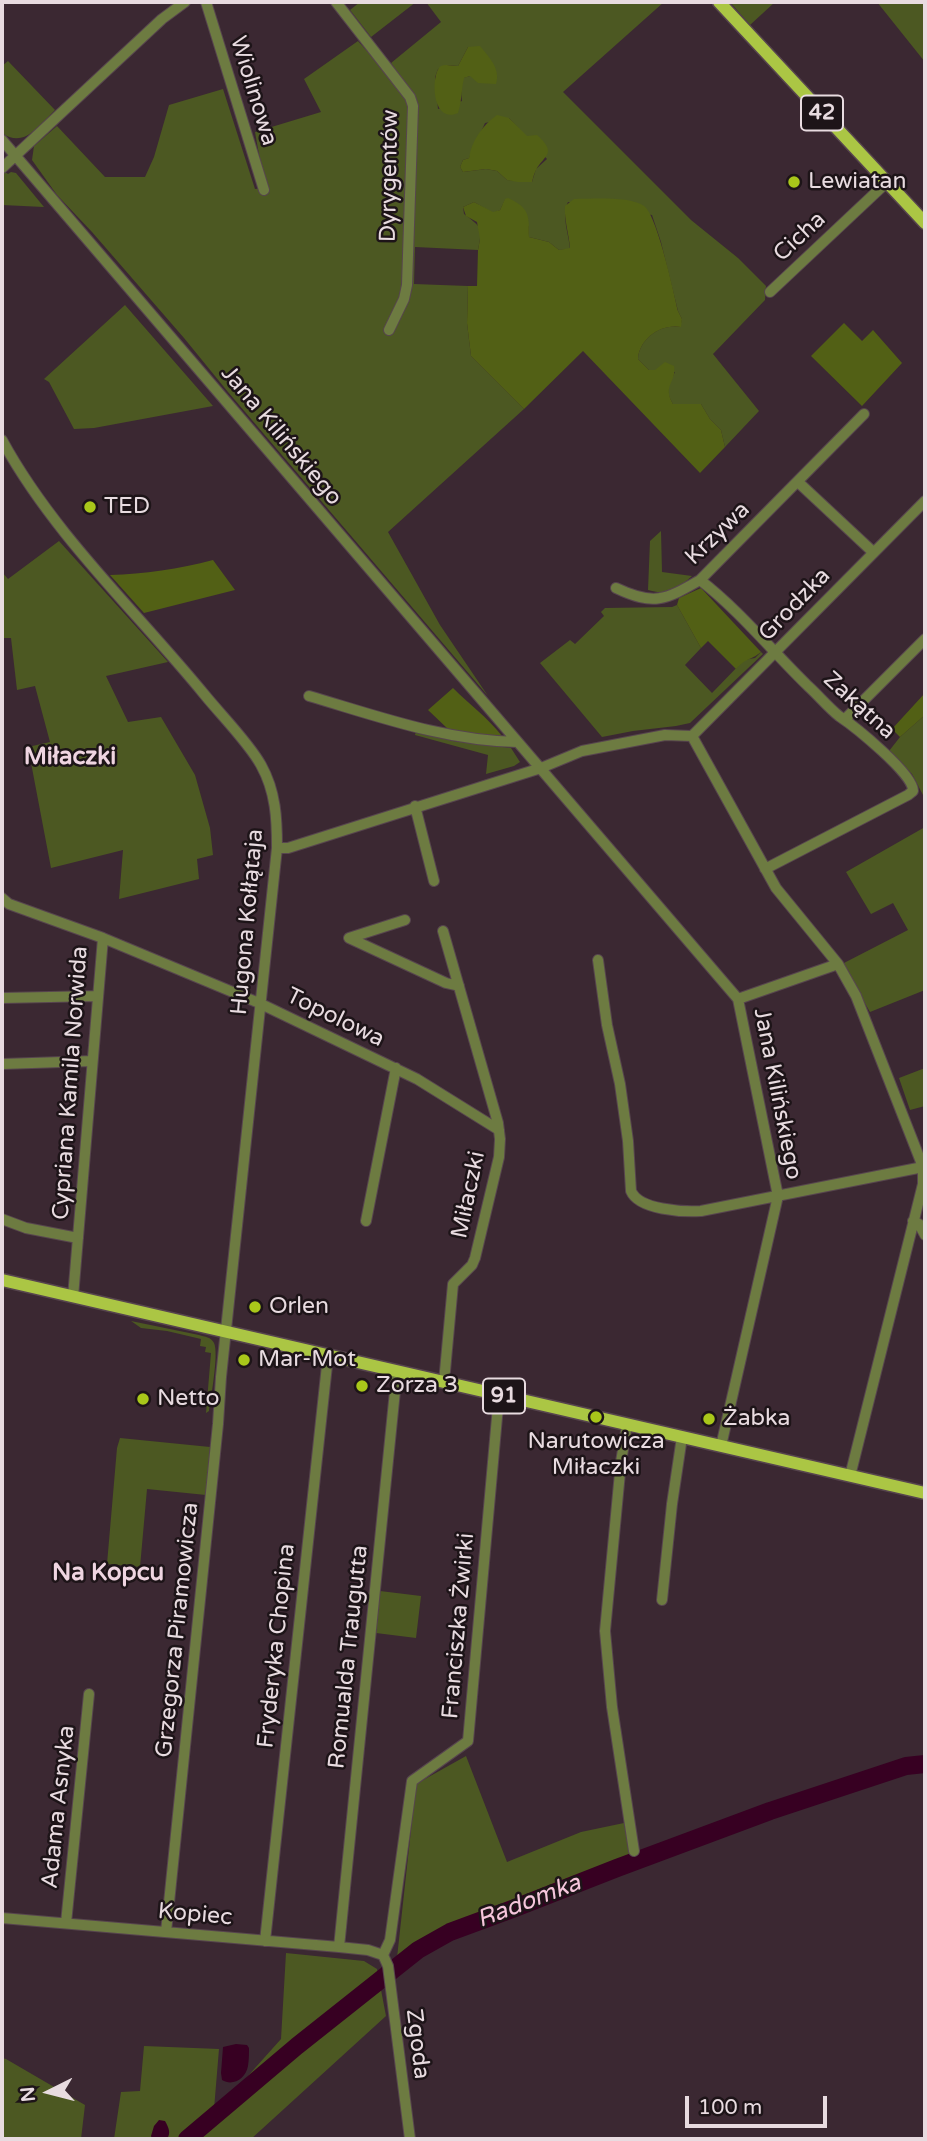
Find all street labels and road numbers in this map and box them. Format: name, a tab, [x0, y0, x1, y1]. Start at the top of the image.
street label: Wiolinowa	[223, 33, 283, 149]
road number: 42	[801, 96, 843, 130]
street label: Dyrygentów	[375, 109, 405, 243]
street label: Cicha	[768, 206, 832, 268]
street label: Jana Kilińskiego	[215, 360, 347, 512]
street label: Krzywa	[680, 497, 756, 571]
street label: Grodzka	[753, 563, 837, 647]
street label: Zakątna	[817, 666, 901, 746]
street label: Hugona Kołłątaja	[226, 828, 270, 1016]
street label: Cypriana Kamila Norwida	[48, 945, 94, 1221]
street label: Topolowa	[282, 982, 388, 1054]
street label: Jana Kilińskiego	[747, 1006, 807, 1182]
street label: Miłaczki	[446, 1149, 492, 1241]
road number: 91	[483, 1378, 525, 1414]
street label: Grzegorza Piramowicza	[151, 1501, 205, 1759]
street label: Franciszka Żwirki	[437, 1532, 481, 1720]
street label: Fryderyka Chopina	[253, 1542, 301, 1750]
street label: Romualda Traugutta	[324, 1544, 374, 1770]
street label: Adama Asnyka	[37, 1724, 81, 1890]
street label: Kopiec	[156, 1898, 234, 1932]
street label: Zgoda	[399, 2007, 435, 2081]

